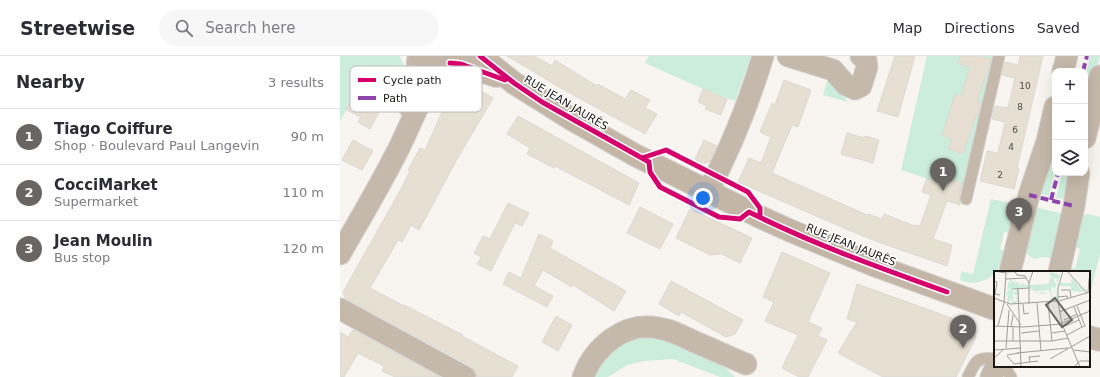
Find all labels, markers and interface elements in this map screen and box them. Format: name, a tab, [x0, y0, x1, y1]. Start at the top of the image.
search box	[159, 10, 439, 46]
text: Streetwise	[20, 17, 135, 39]
icon: search	[173, 17, 195, 39]
text: Search here	[205, 19, 295, 37]
text: Map	[893, 20, 922, 36]
text: Directions	[944, 20, 1015, 36]
text: Saved	[1037, 20, 1080, 36]
legend	[350, 66, 482, 112]
map controls	[1052, 68, 1088, 176]
button: +	[1052, 68, 1088, 104]
text: Nearby	[16, 72, 85, 92]
street label: RUE JEAN JAURÈS	[522, 73, 610, 133]
text: Cycle path	[383, 74, 442, 87]
text: 3 results	[268, 75, 324, 90]
house number: 10	[1019, 81, 1031, 91]
text: Path	[383, 92, 407, 105]
house number: 8	[1017, 102, 1023, 112]
button: −	[1052, 104, 1088, 140]
text: Tiago Coiffure	[54, 120, 173, 138]
house number: 6	[1012, 125, 1018, 135]
text: 1	[24, 129, 34, 144]
text: 90 m	[291, 129, 324, 144]
text: Shop · Boulevard Paul Langevin	[54, 138, 259, 153]
button: layers	[1052, 140, 1088, 176]
house number: 4	[1008, 142, 1014, 152]
pin: 1	[930, 158, 956, 191]
house number: 2	[997, 170, 1003, 180]
text: CocciMarket	[54, 176, 158, 194]
text: 2	[24, 185, 34, 200]
text: 110 m	[282, 185, 324, 200]
your location	[693, 188, 713, 208]
text: Supermarket	[54, 194, 138, 209]
pin: 3	[1006, 198, 1032, 231]
street label: RUE JEAN JAURÈS	[804, 221, 898, 269]
text: Jean Moulin	[54, 232, 153, 250]
text: 3	[24, 241, 34, 256]
text: 120 m	[282, 241, 324, 256]
text: Bus stop	[54, 250, 110, 265]
inset map	[994, 271, 1090, 367]
pin: 2	[950, 315, 976, 348]

